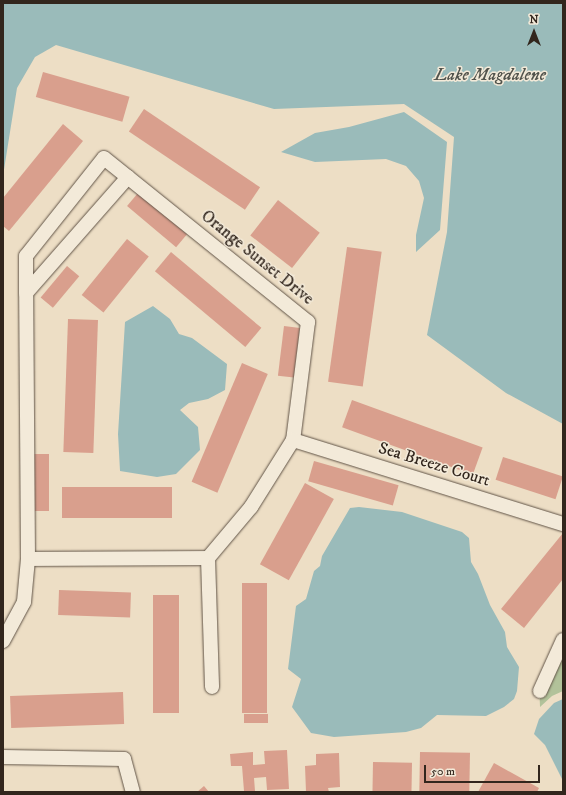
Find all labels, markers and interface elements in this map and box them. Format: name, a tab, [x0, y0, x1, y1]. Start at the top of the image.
north arrow	[514, 12, 554, 52]
text: N	[529, 13, 539, 27]
water label: Lake Magdalene	[434, 64, 546, 86]
street label: Orange Sunset Drive	[197, 206, 317, 310]
street label: Sea Breeze Court	[376, 438, 492, 492]
scale bar	[426, 757, 542, 783]
text: 50 m	[431, 764, 455, 779]

